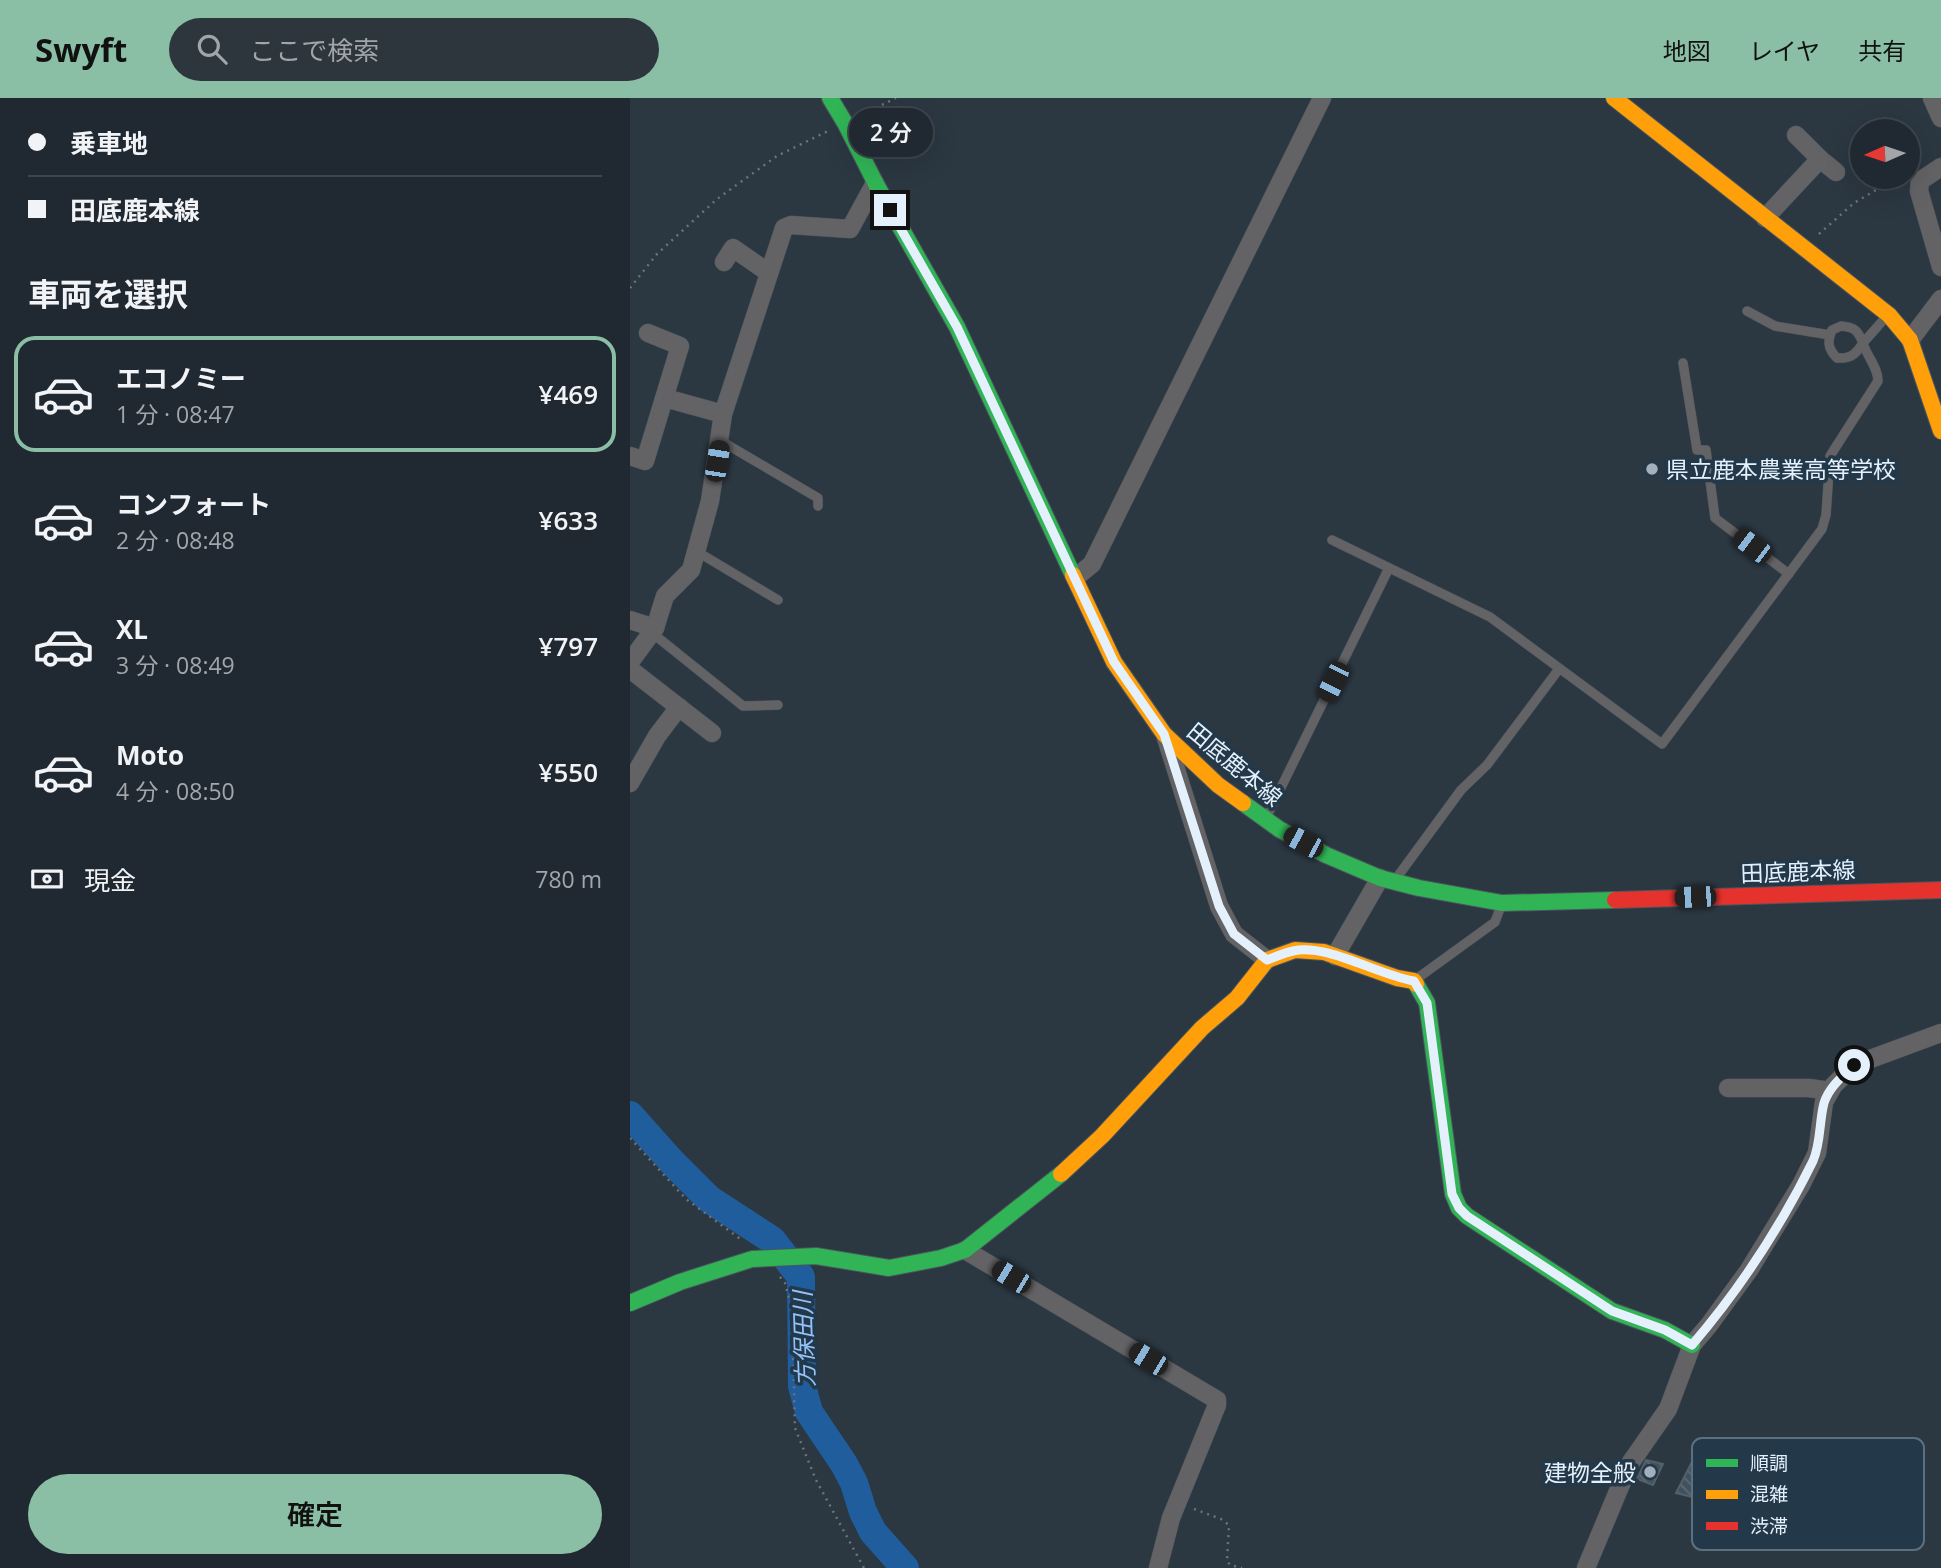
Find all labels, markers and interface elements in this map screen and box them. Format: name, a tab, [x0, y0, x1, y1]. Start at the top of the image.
search box	[169, 18, 659, 81]
text: Swyft	[35, 27, 127, 72]
icon: search	[193, 30, 231, 68]
text: ここで検索	[249, 32, 379, 68]
text: 地図	[1663, 34, 1711, 67]
text: レイヤ	[1749, 34, 1820, 67]
text: 共有	[1858, 34, 1906, 67]
callout: 2 分	[848, 108, 932, 158]
text: 2 分	[870, 116, 912, 148]
north arrow	[1850, 119, 1920, 189]
map controls	[1850, 119, 1920, 189]
text: 乗車地	[70, 125, 148, 161]
text: 田底鹿本線	[70, 192, 200, 228]
route end	[874, 194, 906, 226]
text: 車両を選択	[28, 272, 188, 315]
text: エコノミー	[116, 360, 246, 396]
icon: car	[32, 363, 95, 426]
text: ¥469	[539, 376, 598, 412]
text: 1 分 · 08:47	[116, 398, 235, 430]
car	[704, 439, 731, 483]
place label: 県立鹿本農業高等学校	[1666, 453, 1896, 485]
marker: 県立鹿本農業高等学校	[1644, 461, 1660, 477]
text: コンフォート	[116, 486, 271, 522]
icon: car	[32, 489, 95, 552]
text: ¥633	[539, 502, 598, 538]
text: 2 分 · 08:48	[116, 524, 235, 556]
car	[1729, 525, 1776, 567]
text: XL	[116, 611, 148, 647]
icon: car	[32, 615, 95, 678]
text: ¥797	[539, 628, 598, 664]
text: 3 分 · 08:49	[116, 649, 235, 681]
car	[1315, 659, 1352, 705]
street label: 田底鹿本線	[1181, 715, 1289, 813]
text: Moto	[116, 737, 184, 773]
icon: car	[32, 741, 95, 804]
text: ¥550	[539, 754, 598, 790]
text: 4 分 · 08:50	[116, 775, 235, 807]
car	[1280, 823, 1327, 861]
street label: 田底鹿本線	[1740, 853, 1856, 889]
icon: cash	[28, 860, 66, 898]
text: 現金	[84, 862, 136, 898]
text: 780 m	[535, 863, 602, 895]
car	[1674, 886, 1717, 908]
route start	[1838, 1049, 1870, 1081]
car	[988, 1257, 1035, 1297]
water label: 方保田川	[785, 1287, 821, 1388]
car	[1125, 1339, 1172, 1379]
legend	[1692, 1438, 1924, 1550]
text: 順調	[1750, 1450, 1788, 1476]
place label: 建物全般	[1544, 1456, 1636, 1488]
marker: 建物全般	[1642, 1464, 1658, 1480]
button: 確定	[28, 1474, 602, 1554]
text: 混雑	[1750, 1481, 1788, 1507]
text: 渋滞	[1750, 1513, 1788, 1539]

